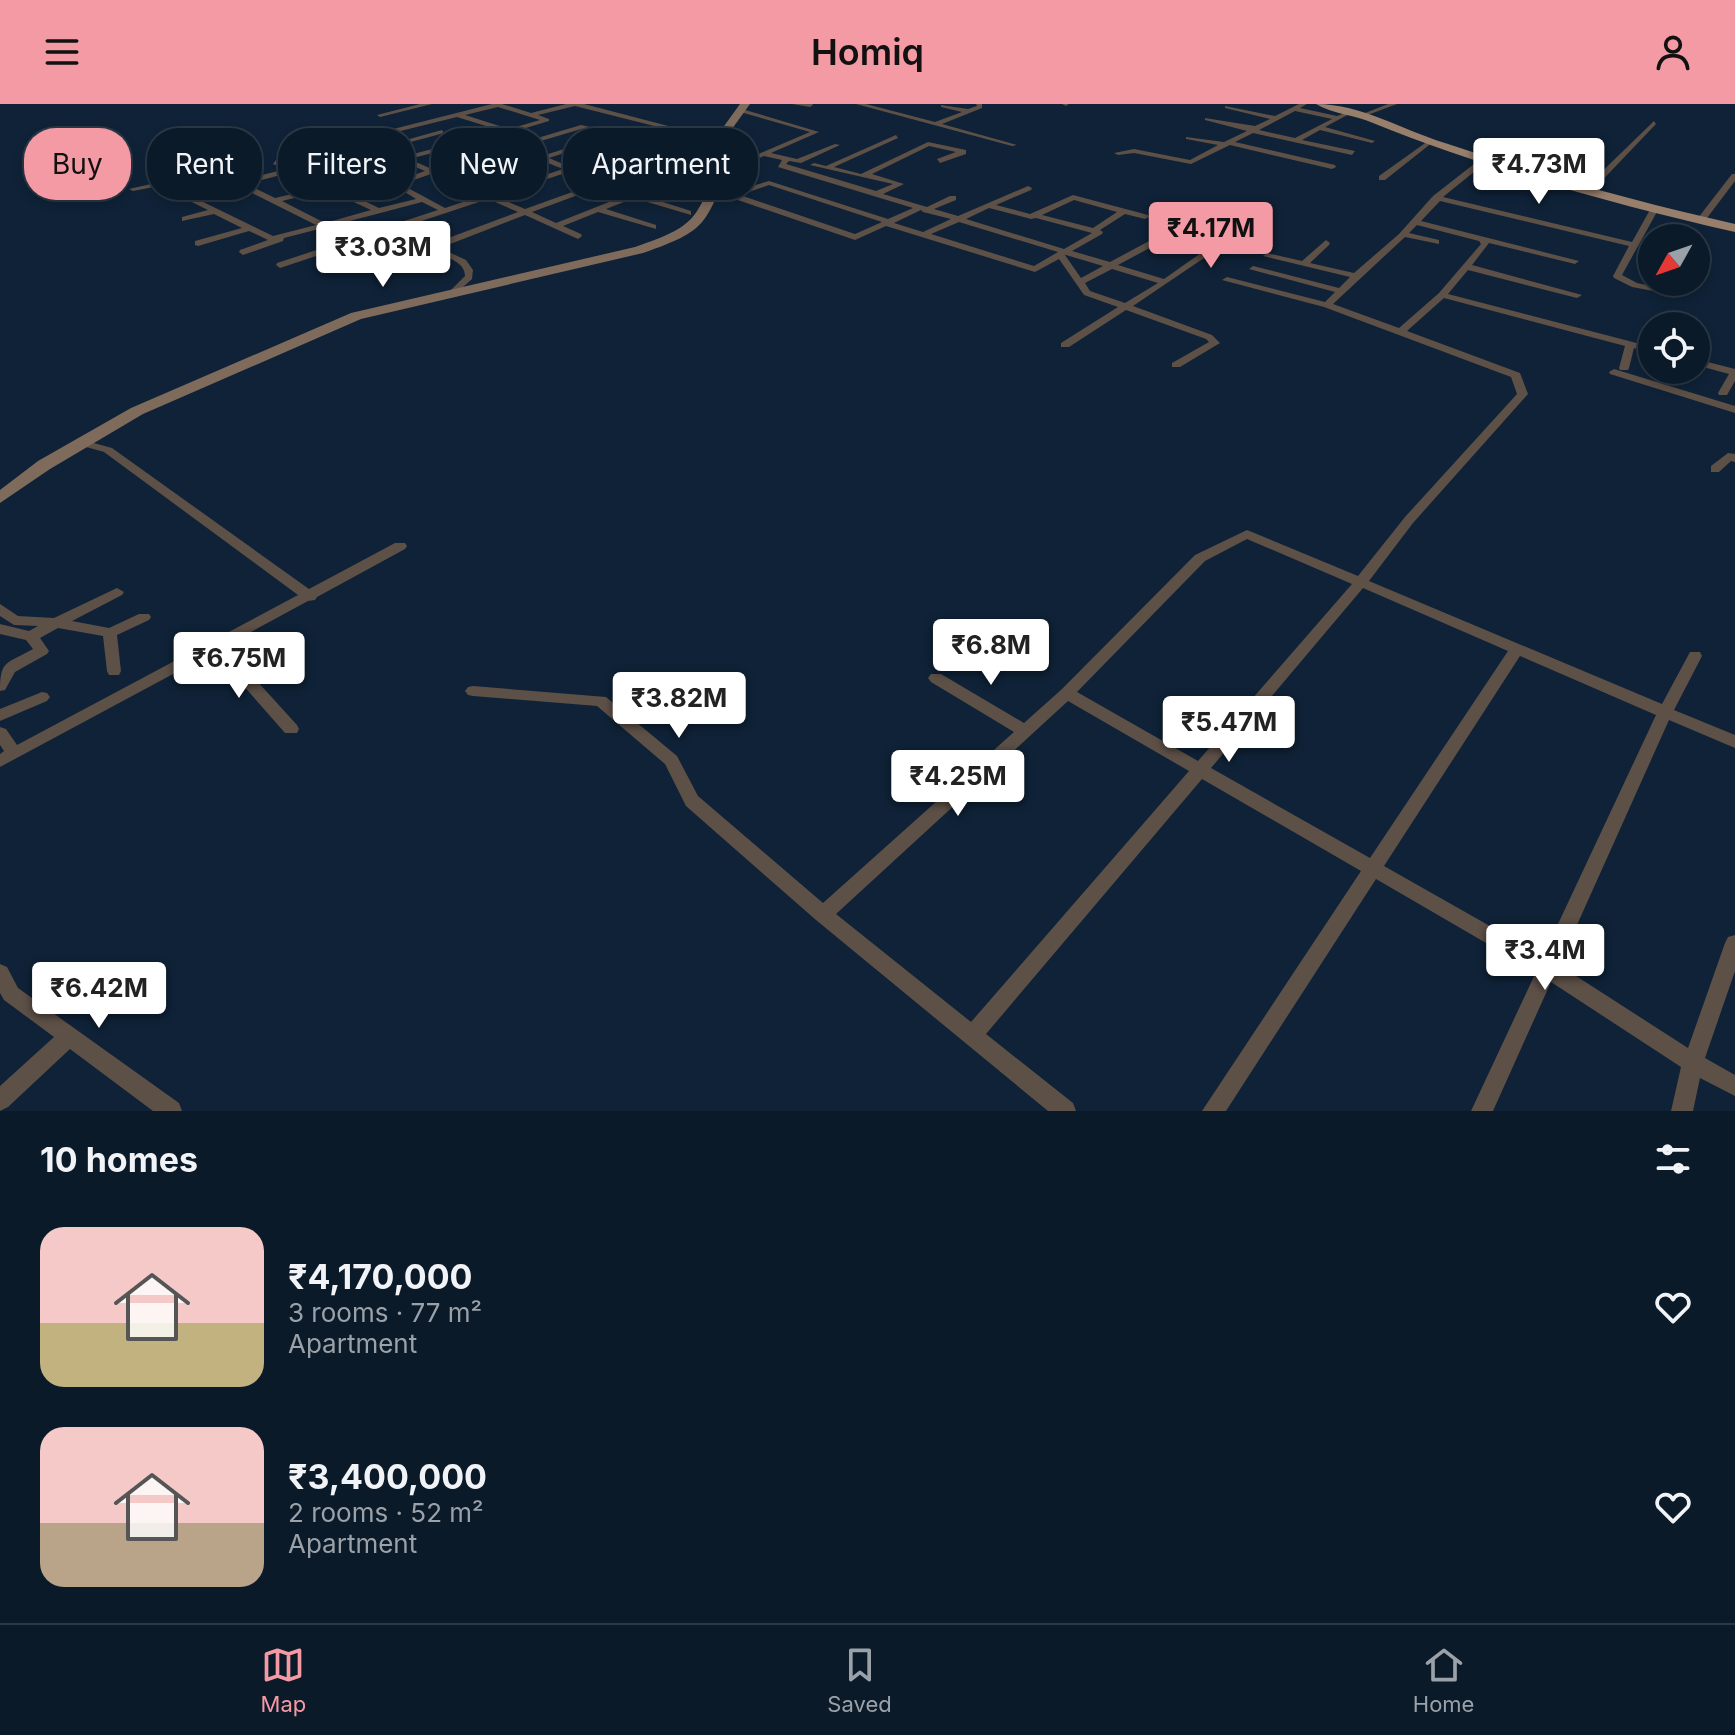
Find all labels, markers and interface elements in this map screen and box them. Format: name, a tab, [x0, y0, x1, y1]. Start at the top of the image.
icon: menu	[40, 30, 84, 74]
text: Homiq	[811, 30, 924, 74]
icon: person	[1651, 30, 1695, 74]
chip: Buy	[24, 128, 131, 200]
chip: Rent	[147, 128, 262, 200]
chip: Filters	[278, 128, 415, 200]
chip: New	[431, 128, 547, 200]
chip: Apartment	[563, 128, 758, 200]
pin: ₹4.73M	[1474, 138, 1604, 206]
text: ₹4.73M	[1491, 148, 1587, 179]
pin: ₹4.17M	[1146, 202, 1276, 270]
text: ₹4.17M	[1167, 212, 1255, 243]
pin: ₹3.03M	[318, 221, 448, 289]
north arrow	[1638, 224, 1710, 296]
map controls	[1638, 224, 1710, 384]
text: ₹3.03M	[334, 231, 432, 262]
button: locate	[1638, 312, 1710, 384]
pin: ₹6.8M	[935, 619, 1047, 687]
text: ₹6.8M	[951, 629, 1031, 660]
pin: ₹6.75M	[174, 632, 304, 700]
text: ₹6.75M	[192, 642, 286, 673]
pin: ₹3.82M	[614, 672, 744, 740]
text: ₹3.82M	[631, 682, 727, 713]
pin: ₹5.47M	[1164, 696, 1294, 764]
text: ₹5.47M	[1181, 706, 1277, 737]
pin: ₹4.25M	[893, 750, 1023, 818]
text: ₹4.25M	[909, 760, 1007, 791]
pin: ₹3.4M	[1489, 924, 1601, 992]
text: ₹3.4M	[1504, 934, 1586, 965]
pin: ₹6.42M	[34, 962, 164, 1030]
text: ₹6.42M	[50, 972, 148, 1003]
icon: filters	[1651, 1137, 1695, 1181]
text: 10 homes	[40, 1139, 198, 1180]
text: ₹4,170,000	[288, 1256, 473, 1297]
icon: home	[104, 1259, 200, 1355]
icon: heart	[1651, 1285, 1695, 1329]
text: 3 rooms · 77 m²	[288, 1297, 482, 1328]
text: Apartment	[288, 1328, 417, 1359]
text: ₹3,400,000	[288, 1456, 487, 1497]
icon: home	[104, 1459, 200, 1555]
icon: heart	[1651, 1485, 1695, 1529]
text: 2 rooms · 52 m²	[288, 1497, 484, 1528]
text: Apartment	[288, 1528, 417, 1559]
tab: Map	[261, 1643, 306, 1717]
tab: Saved	[827, 1643, 892, 1717]
tab: Home	[1413, 1643, 1474, 1717]

